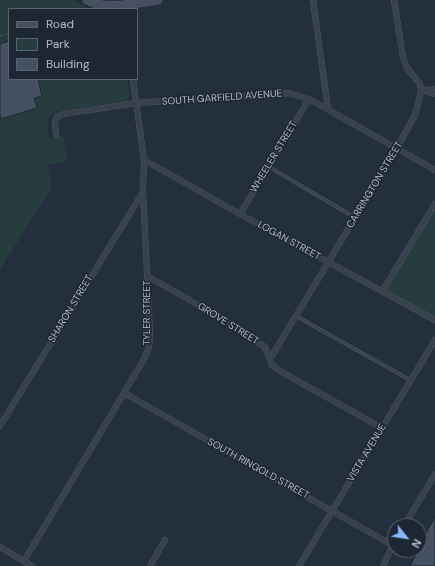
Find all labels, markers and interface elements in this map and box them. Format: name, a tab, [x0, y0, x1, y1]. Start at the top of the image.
legend	[8, 8, 138, 80]
text: Road	[46, 16, 74, 32]
text: Park	[46, 36, 70, 52]
text: Building	[46, 56, 90, 72]
street label: SOUTH GARFIELD AVENUE	[161, 88, 283, 108]
street label: WHEELER STREET	[248, 119, 300, 195]
street label: CARRINGTON STREET	[344, 139, 406, 231]
street label: LOGAN STREET	[255, 219, 323, 263]
street label: SHARON STREET	[46, 273, 96, 345]
street label: TYLER STREET	[141, 280, 153, 346]
street label: GROVE STREET	[195, 300, 261, 348]
street label: VISTA AVENUE	[345, 422, 389, 484]
street label: SOUTH RINGOLD STREET	[205, 436, 311, 502]
north arrow	[387, 518, 427, 558]
text: N	[408, 537, 425, 550]

